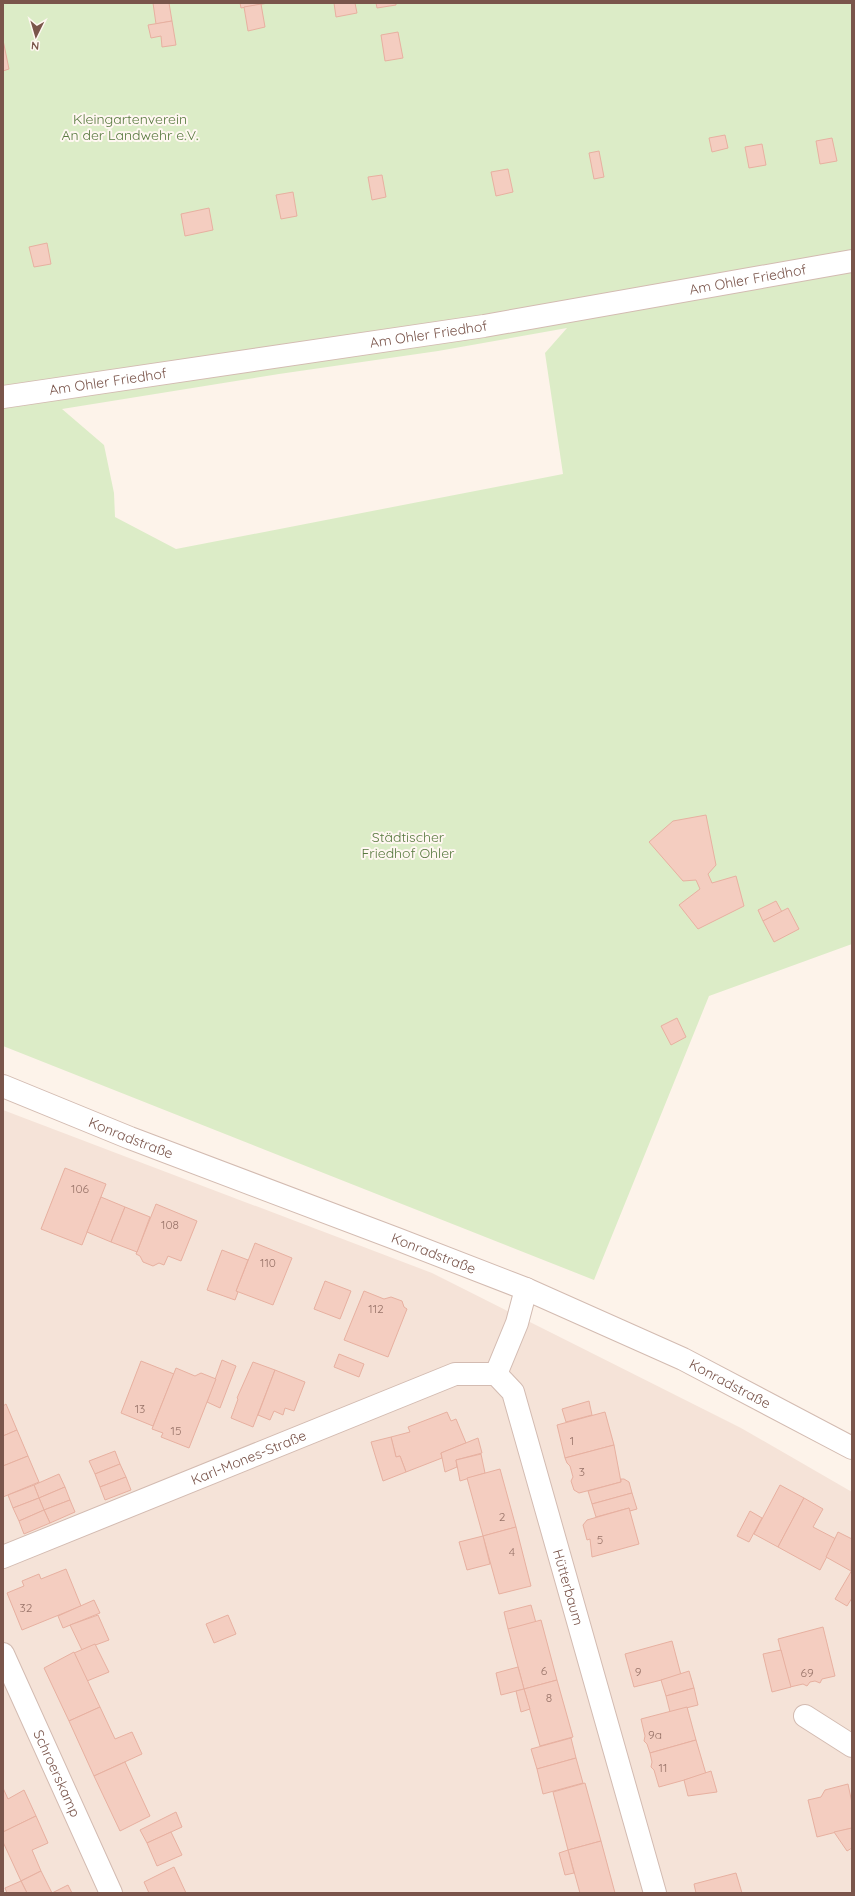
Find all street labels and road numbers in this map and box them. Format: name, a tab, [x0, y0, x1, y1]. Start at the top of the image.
street label: Am Ohler Friedhof	[688, 260, 808, 299]
street label: Am Ohler Friedhof	[368, 317, 489, 352]
street label: Am Ohler Friedhof	[48, 364, 168, 399]
street label: Konradstraße	[86, 1113, 176, 1163]
street label: Konradstraße	[389, 1229, 479, 1278]
street label: Konradstraße	[686, 1355, 774, 1413]
street label: Karl-Mones-Straße	[188, 1426, 309, 1489]
street label: Hütterbaum	[549, 1547, 588, 1627]
street label: Schroerskamp	[29, 1727, 84, 1820]

